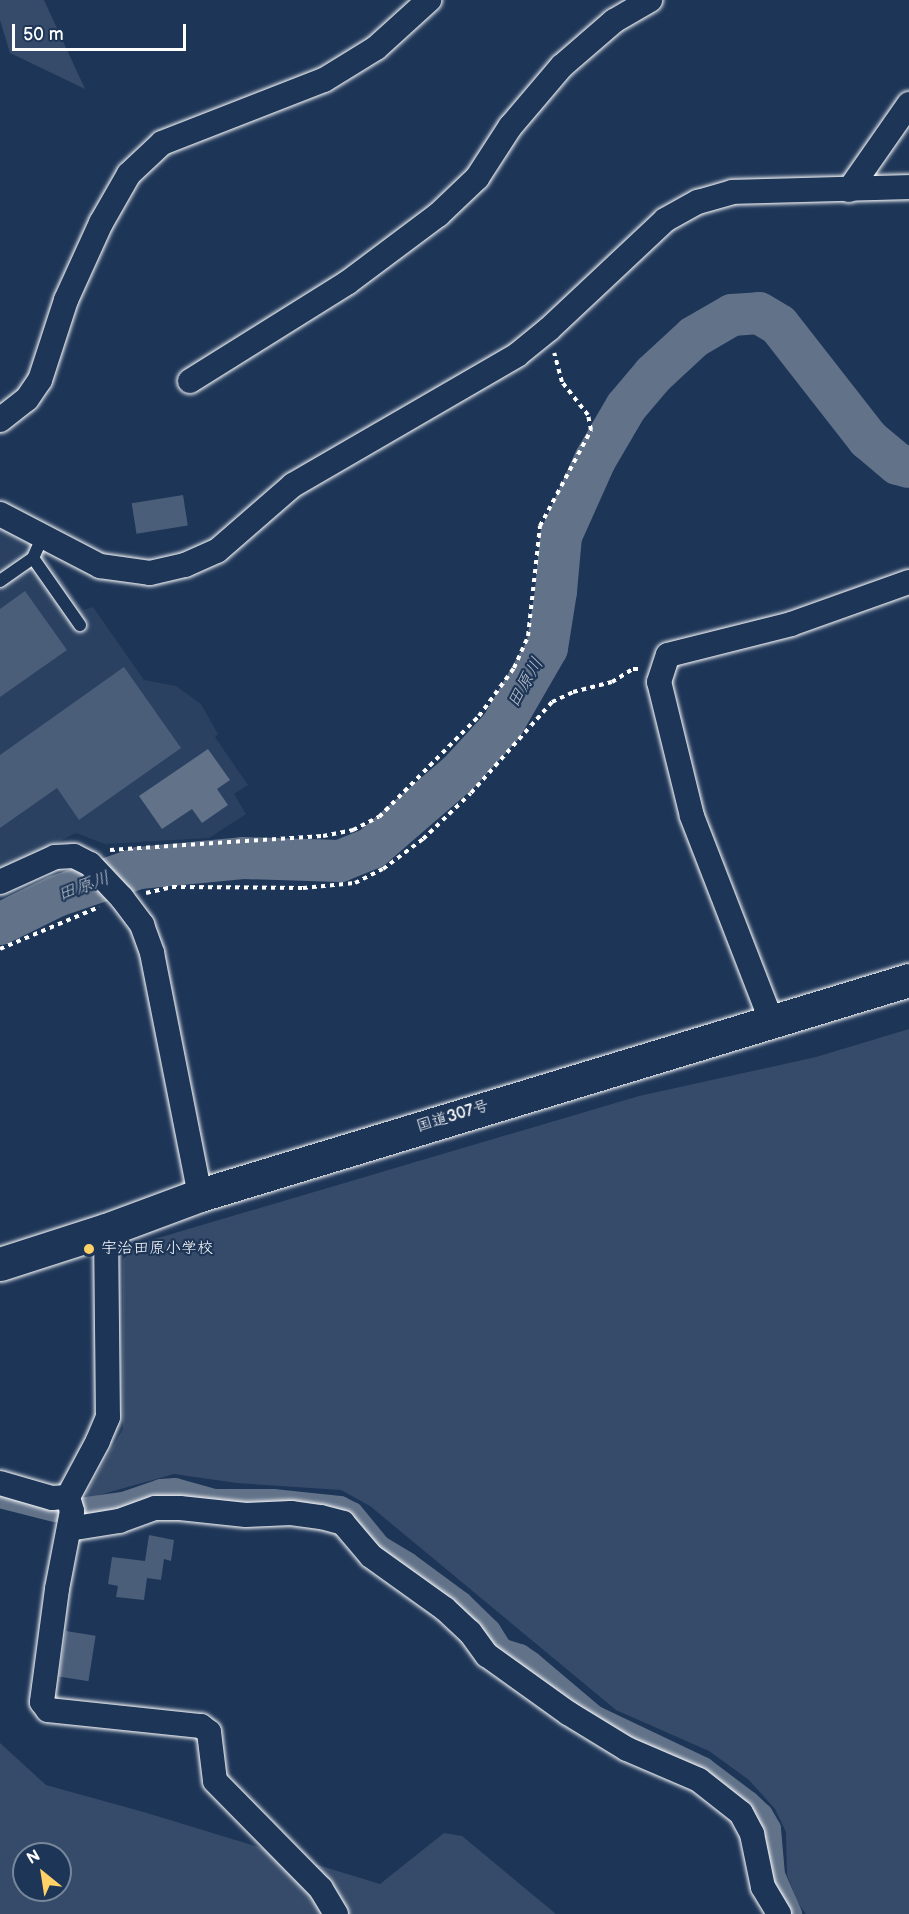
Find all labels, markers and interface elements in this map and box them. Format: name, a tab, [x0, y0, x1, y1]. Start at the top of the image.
scale bar	[15, 12, 189, 50]
text: 50 m	[23, 24, 64, 45]
water label: 田原川	[503, 654, 549, 712]
water label: 田原川	[55, 868, 113, 906]
street label: 国道307号	[414, 1097, 492, 1137]
place label: 宇治田原小学校	[101, 1239, 213, 1259]
marker: 宇治田原小学校	[82, 1242, 96, 1256]
north arrow	[12, 1842, 72, 1902]
text: N	[24, 1846, 44, 1869]

